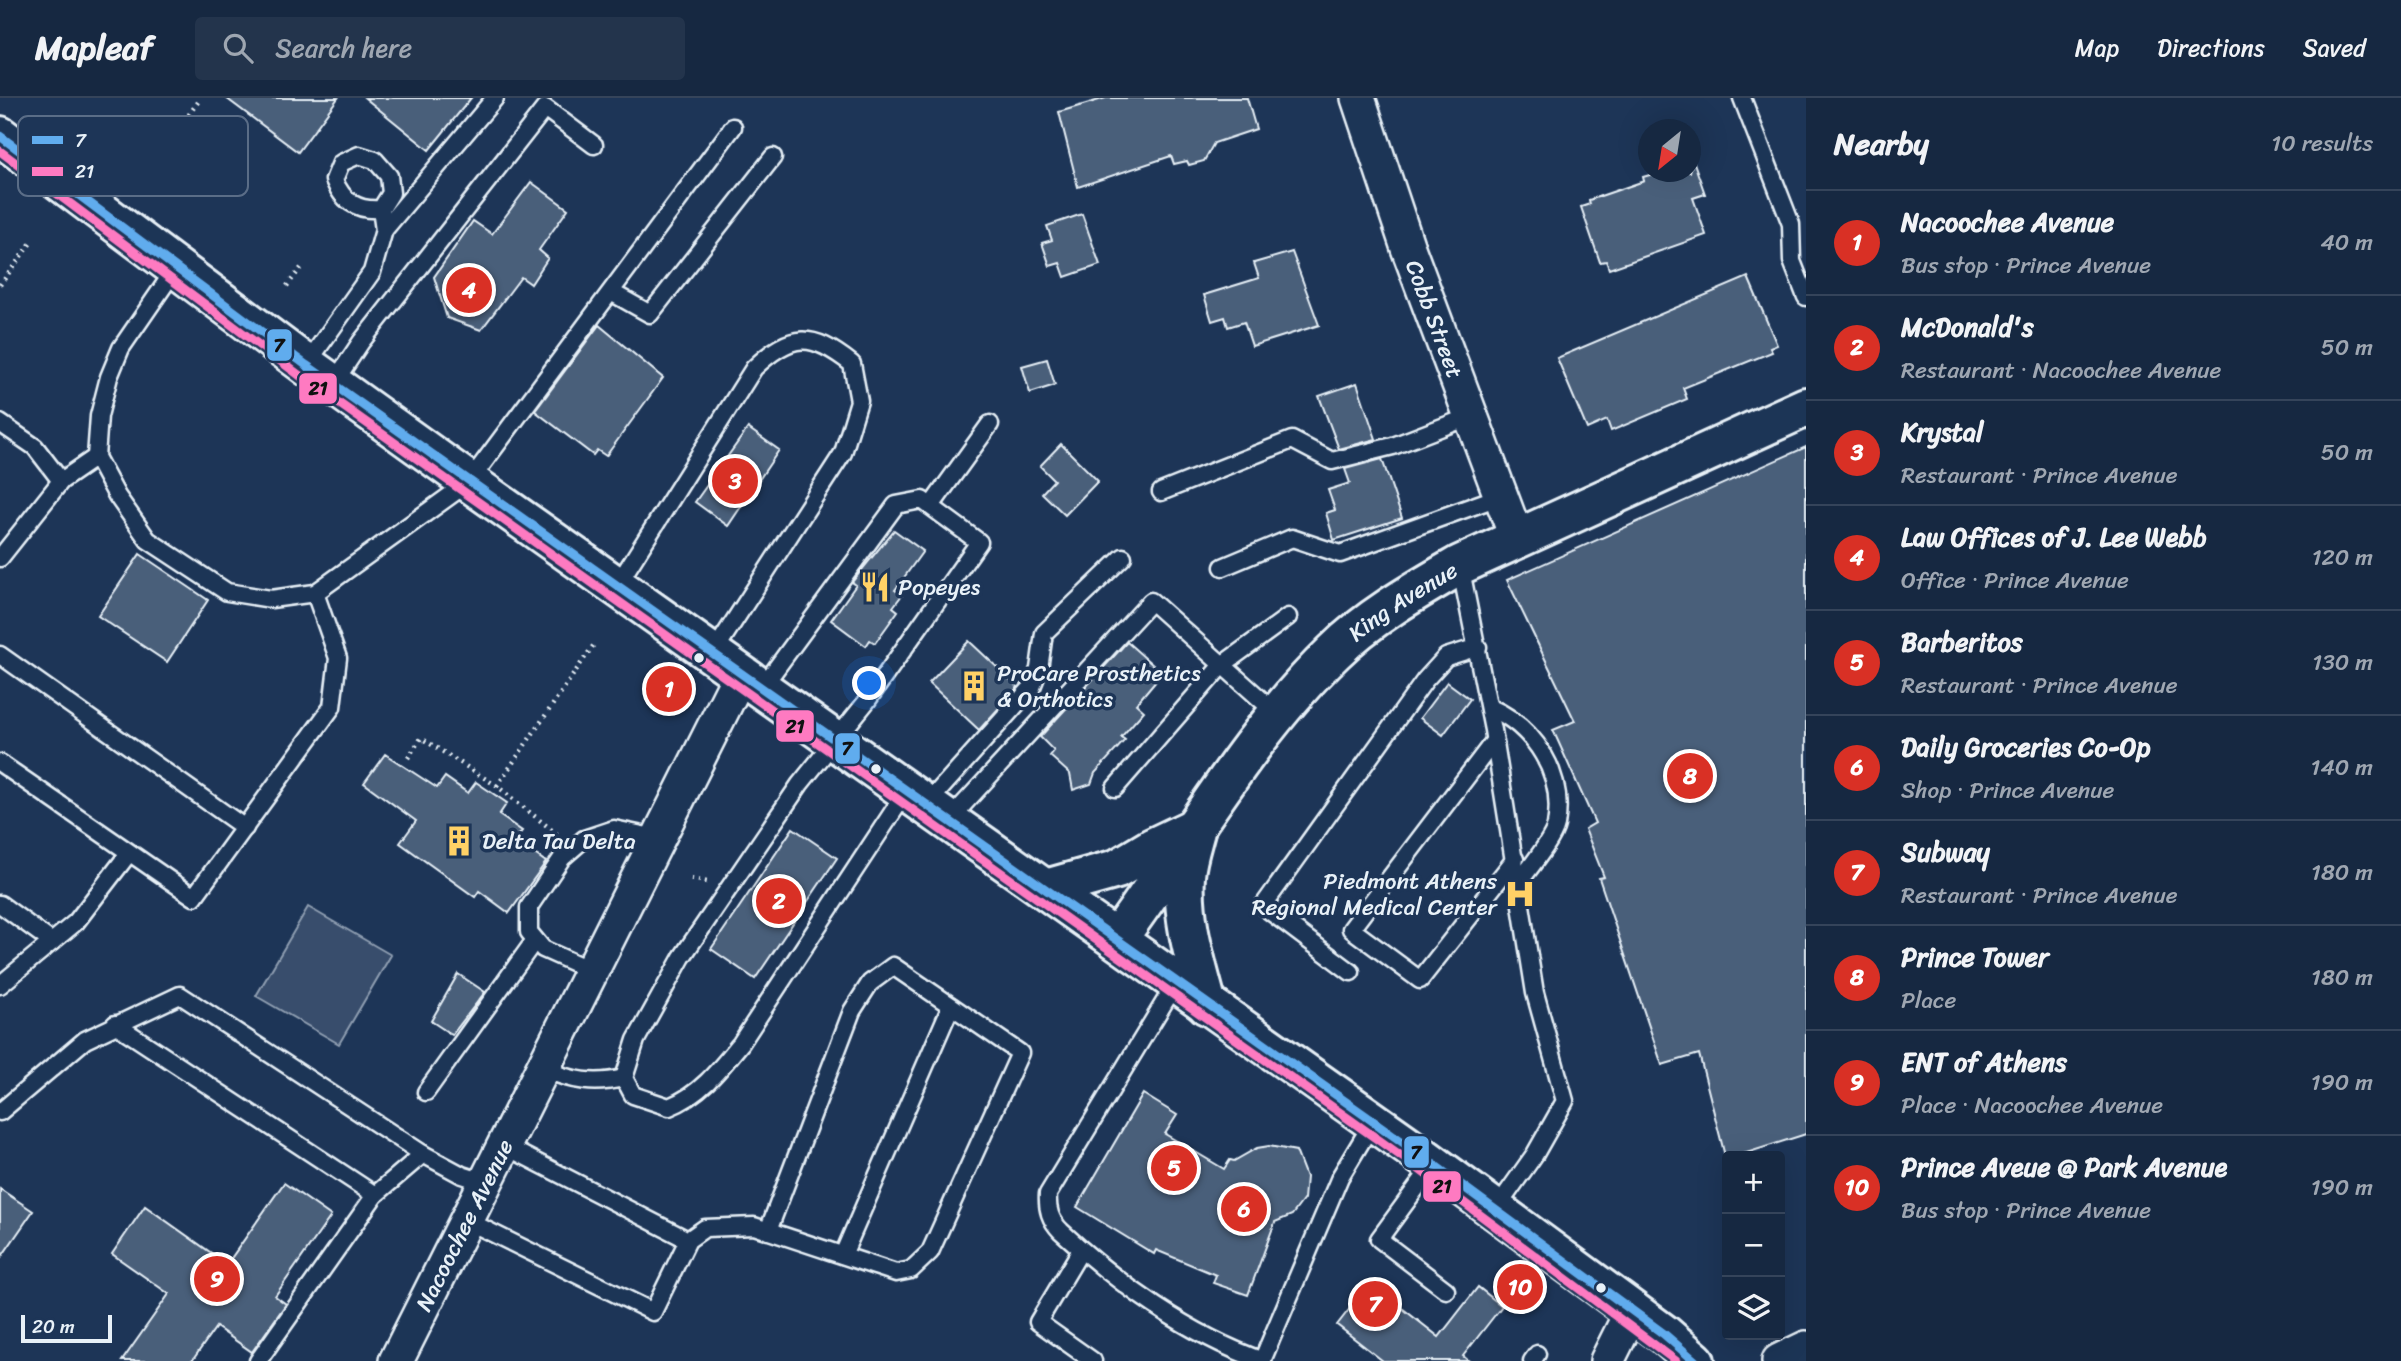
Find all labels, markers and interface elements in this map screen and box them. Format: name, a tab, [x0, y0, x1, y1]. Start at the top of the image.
search box	[195, 17, 685, 80]
text: Mapleaf	[35, 19, 153, 77]
text: Search here	[275, 25, 412, 71]
text: Map	[2075, 27, 2119, 69]
text: Directions	[2157, 27, 2265, 69]
text: Saved	[2303, 27, 2366, 69]
icon: search	[219, 29, 257, 67]
legend	[18, 116, 248, 196]
text: Nearby	[1834, 117, 1929, 171]
north arrow	[1638, 119, 1701, 182]
text: 10 results	[2271, 123, 2373, 164]
text: 7	[75, 124, 87, 157]
text: 21	[75, 155, 94, 188]
text: Nacoochee Avenue	[1901, 199, 2114, 245]
text: 1	[1852, 222, 1862, 263]
text: 40 m	[2320, 222, 2373, 263]
text: Bus stop · Prince Avenue	[1901, 245, 2151, 286]
street label: Cobb Street	[1394, 254, 1476, 384]
pin: 4	[446, 264, 492, 316]
text: McDonald's	[1901, 304, 2034, 350]
text: 2	[1850, 327, 1864, 368]
text: 50 m	[2321, 327, 2373, 368]
line badge: 7	[266, 328, 293, 362]
text: 7	[274, 329, 287, 362]
text: Restaurant · Nacoochee Avenue	[1901, 350, 2221, 391]
line badge: 21	[298, 372, 338, 405]
text: 21	[307, 372, 328, 405]
text: Krystal	[1901, 409, 1983, 455]
text: 3	[1851, 432, 1863, 473]
text: 50 m	[2321, 432, 2373, 473]
pin: 3	[712, 455, 758, 507]
text: Restaurant · Prince Avenue	[1901, 455, 2178, 496]
text: Law Offices of J. Lee Webb	[1901, 514, 2207, 560]
text: 4	[1850, 537, 1864, 578]
text: 120 m	[2312, 537, 2373, 578]
street label: King Avenue	[1338, 550, 1466, 652]
text: Office · Prince Avenue	[1901, 560, 2129, 601]
place label: Popeyes	[898, 567, 981, 608]
restaurant icon: Popeyes	[858, 570, 892, 604]
text: Barberitos	[1901, 619, 2023, 665]
text: 5	[1850, 642, 1864, 683]
text: 130 m	[2312, 642, 2373, 683]
unlabelled marker	[692, 651, 706, 665]
place label: ProCare Prosthetics & Orthotics	[997, 653, 1201, 720]
pin: 1	[646, 663, 692, 715]
text: Restaurant · Prince Avenue	[1901, 665, 2178, 706]
your location	[852, 666, 886, 700]
building icon: ProCare Prosthetics & Orthotics	[957, 669, 991, 703]
line badge: 21	[775, 709, 815, 743]
text: 21	[784, 710, 805, 743]
text: Daily Groceries Co-Op	[1901, 724, 2150, 770]
line badge: 7	[834, 732, 861, 765]
text: 7	[842, 732, 855, 765]
text: 6	[1850, 747, 1864, 788]
text: 140 m	[2311, 747, 2373, 788]
pin: 8	[1667, 750, 1713, 802]
unlabelled marker	[869, 762, 883, 776]
text: Shop · Prince Avenue	[1901, 770, 2114, 811]
place label: Delta Tau Delta	[482, 821, 636, 862]
building icon: Delta Tau Delta	[442, 824, 476, 858]
text: Subway	[1901, 829, 1990, 875]
text: 7	[1850, 852, 1864, 893]
text: 180 m	[2311, 852, 2373, 893]
place label: Piedmont Athens Regional Medical Center	[1252, 861, 1499, 928]
pin: 2	[756, 875, 802, 927]
text: Restaurant · Prince Avenue	[1901, 875, 2178, 916]
hospital icon: Piedmont Athens Regional Medical Center	[1503, 877, 1537, 911]
text: Prince Tower	[1901, 934, 2049, 980]
text: 8	[1850, 957, 1864, 998]
text: 180 m	[2311, 957, 2373, 998]
text: Place	[1901, 980, 1956, 1021]
text: ENT of Athens	[1901, 1039, 2067, 1085]
text: 9	[1850, 1062, 1864, 1103]
text: 190 m	[2311, 1062, 2373, 1103]
text: Place · Nacoochee Avenue	[1901, 1085, 2163, 1126]
street label: Nacoochee Avenue	[404, 1131, 525, 1319]
line badge: 7	[1403, 1135, 1430, 1169]
text: 7	[1411, 1136, 1424, 1169]
pin: 5	[1151, 1142, 1197, 1194]
text: Prince Aveue @ Park Avenue	[1901, 1144, 2227, 1190]
map controls	[1722, 1151, 1785, 1340]
button: +	[1722, 1151, 1785, 1214]
text: 10	[1845, 1167, 1869, 1208]
text: 190 m	[2311, 1167, 2373, 1208]
line badge: 21	[1422, 1170, 1462, 1203]
text: 21	[1431, 1170, 1452, 1203]
pin: 6	[1221, 1183, 1267, 1235]
text: Bus stop · Prince Avenue	[1901, 1190, 2151, 1231]
button: −	[1722, 1214, 1785, 1277]
pin: 9	[194, 1253, 240, 1305]
pin: 10	[1497, 1261, 1543, 1313]
button: layers	[1722, 1277, 1785, 1340]
pin: 7	[1352, 1278, 1398, 1330]
unlabelled marker	[1594, 1281, 1608, 1295]
text: 20 m	[32, 1310, 75, 1343]
scale bar	[21, 1312, 112, 1344]

